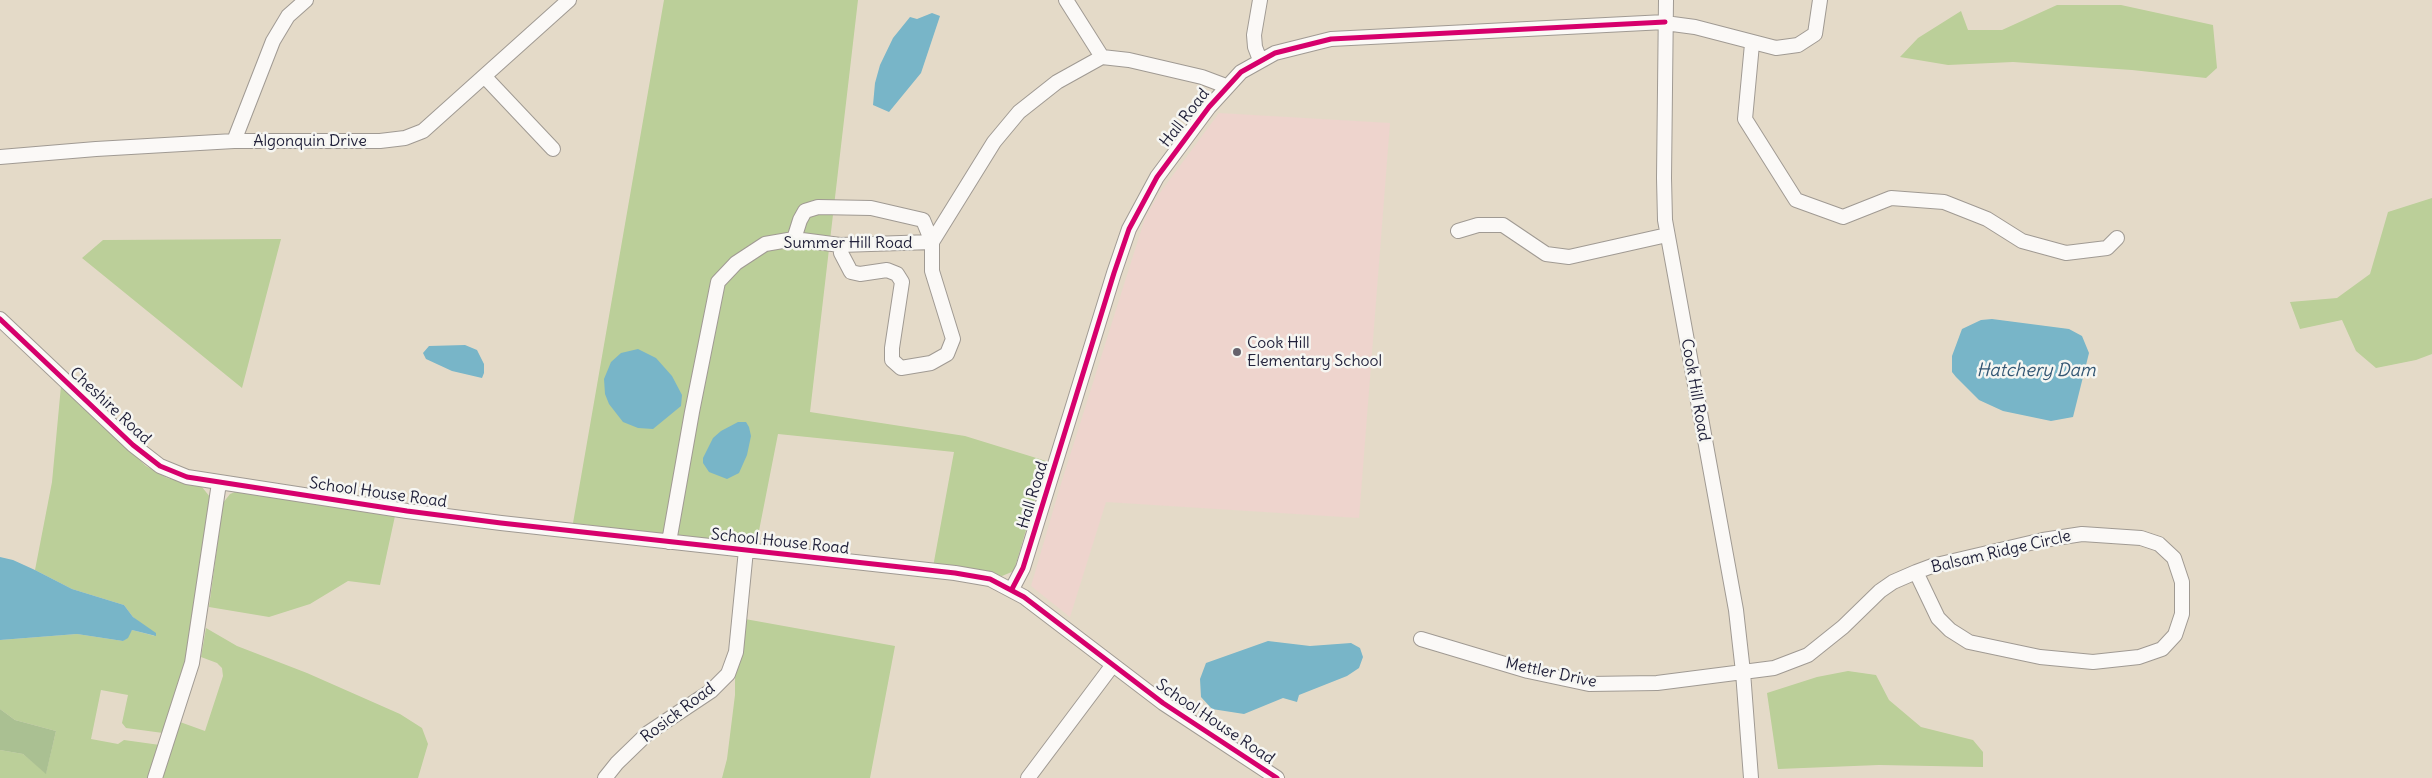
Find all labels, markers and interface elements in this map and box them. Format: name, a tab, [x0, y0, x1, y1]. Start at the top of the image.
street label: Hall Road	[1156, 85, 1214, 151]
street label: Algonquin Drive	[253, 131, 367, 151]
street label: Summer Hill Road	[784, 233, 912, 253]
place label: Cook Hill Elementary School	[1247, 333, 1382, 371]
street label: Cook Hill Road	[1677, 337, 1713, 443]
marker: Cook Hill Elementary School	[1231, 346, 1243, 358]
water label: Hatchery Dam	[1976, 360, 2096, 382]
street label: Cheshire Road	[65, 363, 155, 449]
street label: Hall Road	[1014, 459, 1052, 531]
street label: School House Road	[308, 474, 448, 512]
street label: School House Road	[710, 525, 850, 559]
street label: Balsam Ridge Circle	[1929, 527, 2073, 577]
street label: Mettler Drive	[1504, 654, 1598, 692]
street label: School House Road	[1152, 675, 1278, 769]
street label: Rosick Road	[637, 679, 719, 747]

